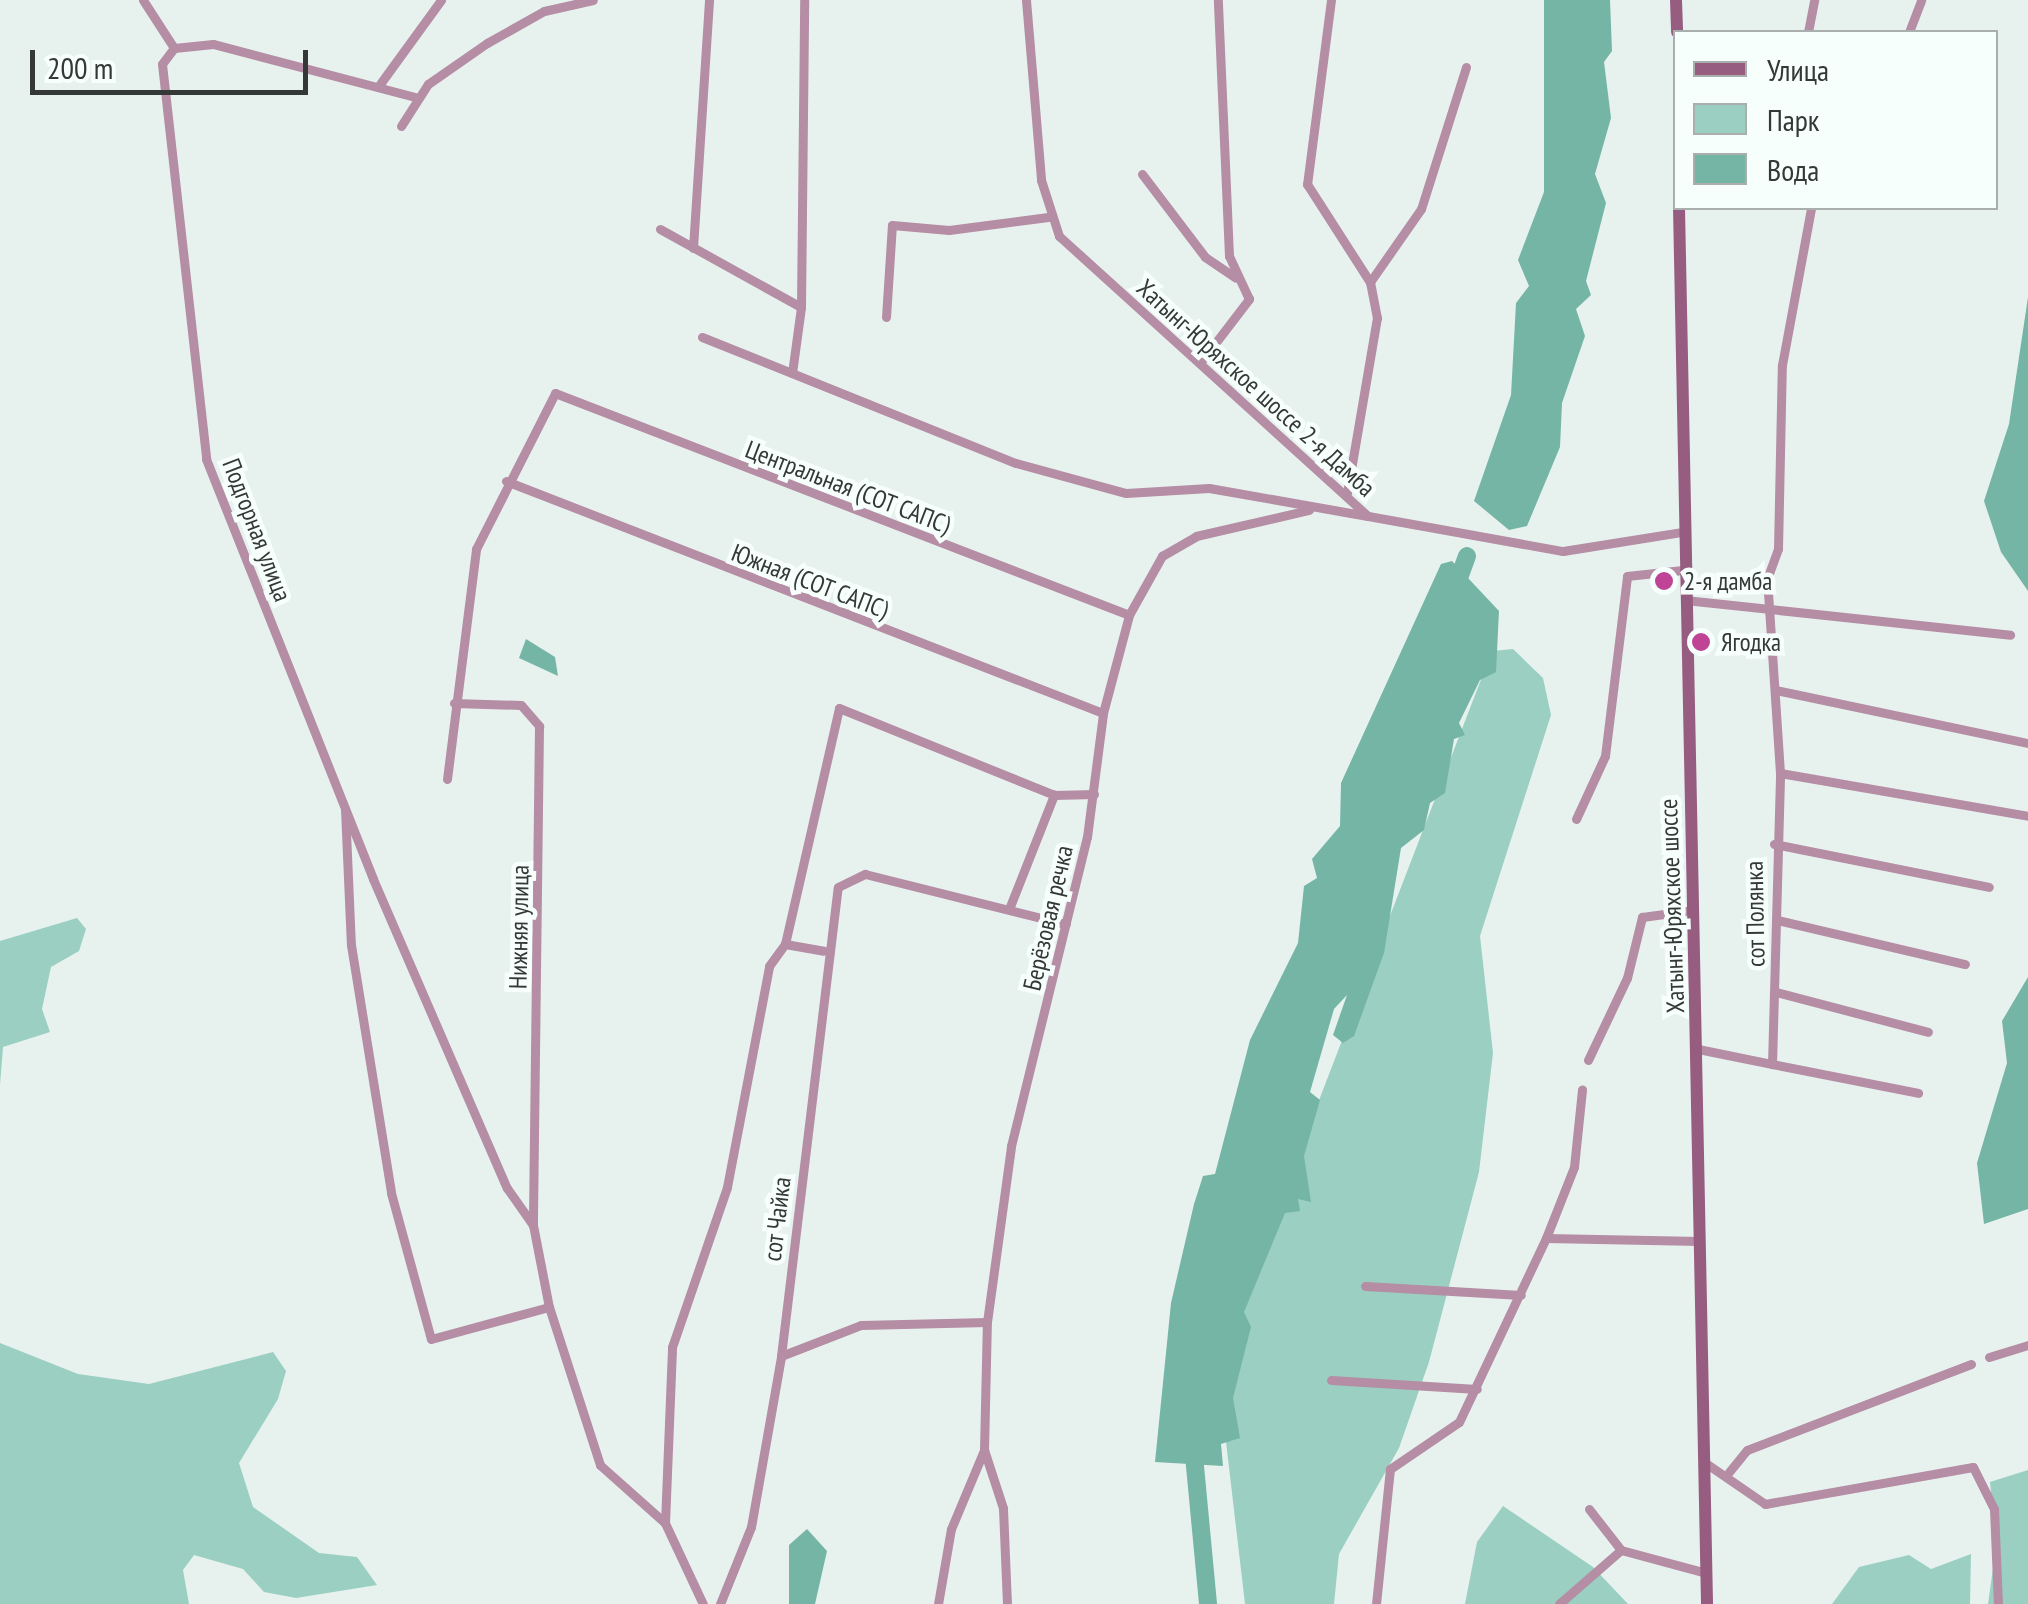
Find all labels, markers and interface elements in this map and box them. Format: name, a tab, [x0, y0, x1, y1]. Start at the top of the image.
scale bar	[35, 30, 312, 92]
legend	[1673, 30, 1998, 210]
text: 200 m	[47, 48, 113, 87]
text: Улица	[1767, 50, 1829, 89]
text: Парк	[1767, 100, 1819, 139]
text: Вода	[1767, 150, 1819, 189]
street label: Хатынг-Юряхское шоссе 2-я Дамба	[1130, 273, 1382, 503]
street label: Центральная (СОТ САПС)	[741, 434, 955, 540]
street label: Подгорная улица	[216, 454, 298, 606]
street label: Южная (СОТ САПС)	[727, 537, 893, 625]
place label: 2-я дамба	[1684, 566, 1772, 596]
marker: 2-я дамба	[1653, 570, 1675, 592]
place label: Ягодка	[1721, 627, 1781, 657]
marker: Ягодка	[1690, 631, 1712, 653]
street label: Хатынг-Юряхское шоссе	[1653, 798, 1691, 1014]
street label: Берёзовая речка	[1017, 842, 1079, 994]
street label: сот Полянка	[1739, 860, 1771, 968]
street label: Нижняя улица	[503, 864, 535, 990]
street label: сот Чайка	[757, 1175, 797, 1263]

